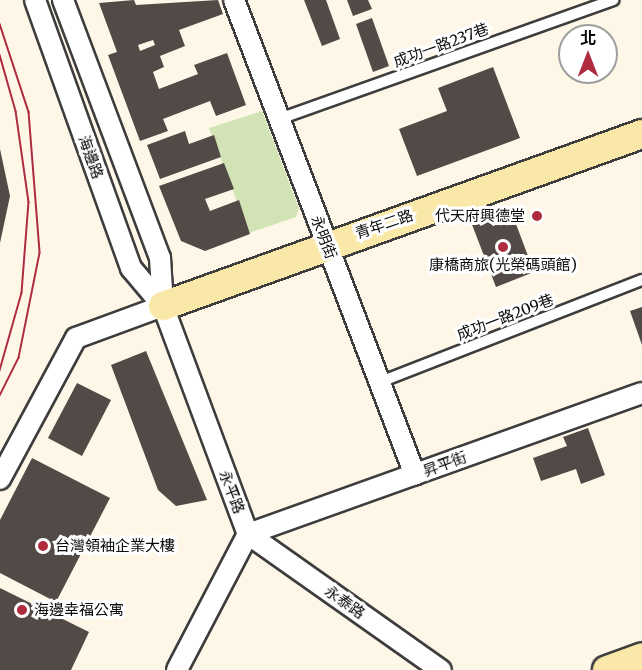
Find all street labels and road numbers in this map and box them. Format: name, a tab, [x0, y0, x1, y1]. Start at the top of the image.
street label: 成功一路237巷	[391, 19, 491, 71]
street label: 海邊路	[75, 133, 107, 181]
street label: 青年二路	[353, 206, 415, 242]
street label: 永明街	[308, 213, 340, 261]
street label: 成功一路209巷	[454, 290, 556, 344]
street label: 昇平街	[421, 448, 469, 480]
street label: 永平路	[216, 468, 248, 516]
street label: 永泰路	[321, 582, 369, 622]

